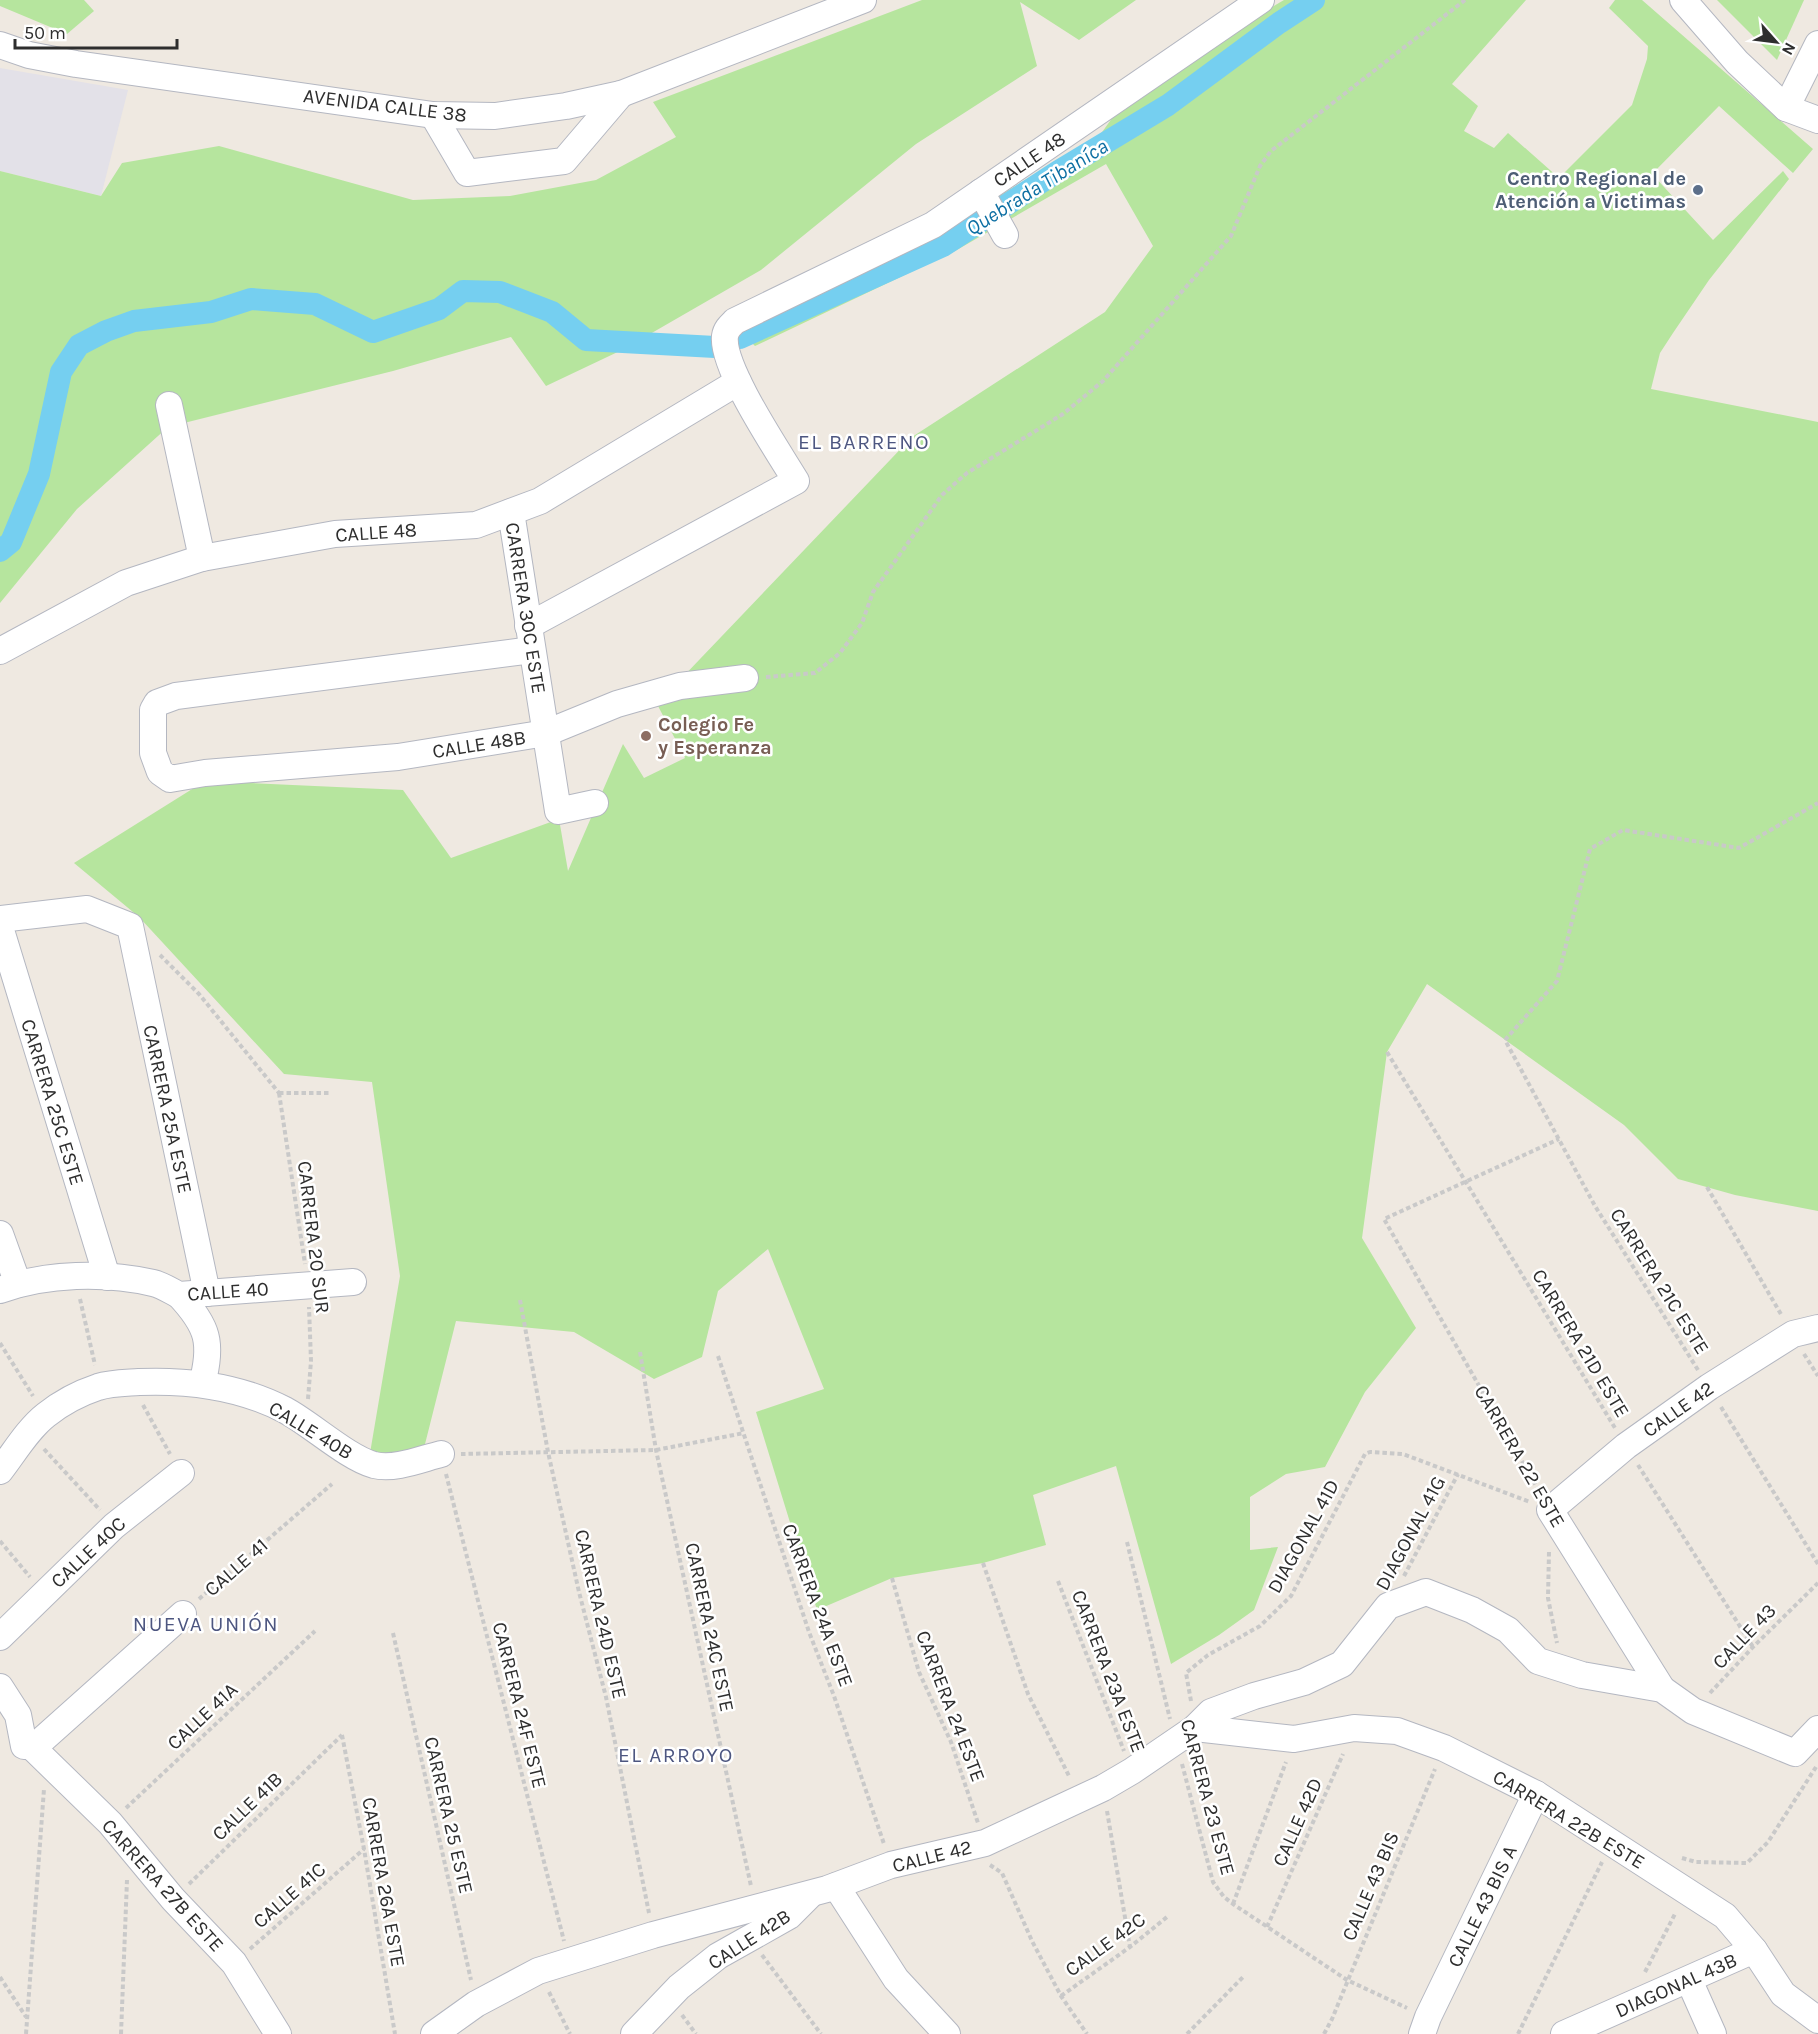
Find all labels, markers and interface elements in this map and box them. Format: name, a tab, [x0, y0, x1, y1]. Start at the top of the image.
scale bar	[15, 12, 177, 50]
north arrow	[1746, 12, 1806, 72]
text: 50 m	[24, 22, 66, 44]
text: N	[1778, 39, 1800, 58]
street label: AVENIDA CALLE 38	[302, 84, 468, 127]
street label: CALLE 48	[989, 127, 1070, 192]
water label: Quebrada Tibaníca	[962, 134, 1112, 240]
place label: Centro Regional de Atención a Victimas	[1495, 167, 1686, 213]
marker: Centro Regional de Atención a Victimas	[1691, 183, 1705, 197]
district label: EL BARRENO	[798, 430, 930, 454]
street label: CALLE 48	[334, 518, 418, 547]
street label: CARRERA 30C ESTE	[501, 521, 550, 695]
place label: Colegio Fe y Esperanza	[658, 713, 772, 759]
street label: CALLE 48B	[431, 726, 527, 763]
marker: Colegio Fe y Esperanza	[639, 729, 653, 743]
street label: CARRERA 25C ESTE	[16, 1016, 89, 1188]
street label: CARRERA 25A ESTE	[138, 1023, 197, 1195]
street label: CARRERA 20 SUR	[293, 1159, 334, 1315]
street label: CARRERA 21C ESTE	[1605, 1204, 1714, 1359]
street label: CARRERA 21D ESTE	[1527, 1265, 1634, 1421]
street label: CALLE 40	[187, 1277, 269, 1306]
street label: CALLE 42	[1638, 1377, 1718, 1442]
street label: CARRERA 22 ESTE	[1469, 1381, 1570, 1531]
street label: CALLE 40B	[265, 1396, 357, 1464]
street label: DIAGONAL 41G	[1371, 1472, 1450, 1594]
street label: DIAGONAL 41D	[1263, 1475, 1344, 1597]
street label: CALLE 40C	[46, 1512, 130, 1593]
street label: CARRERA 24A ESTE	[777, 1521, 858, 1690]
street label: CARRERA 24D ESTE	[570, 1527, 631, 1701]
street label: CALLE 41	[200, 1534, 273, 1601]
street label: CARRERA 24C ESTE	[680, 1540, 739, 1714]
street label: CARRERA 23A ESTE	[1067, 1587, 1150, 1756]
street label: CALLE 43	[1708, 1599, 1781, 1674]
district label: NUEVA UNIÓN	[133, 1612, 279, 1636]
street label: CARRERA 24F ESTE	[488, 1620, 551, 1791]
street label: CARRERA 24 ESTE	[911, 1627, 990, 1785]
street label: CALLE 41A	[162, 1678, 242, 1755]
street label: CARRERA 23 ESTE	[1176, 1717, 1239, 1878]
street label: CARRERA 25 ESTE	[419, 1734, 478, 1896]
district label: EL ARROYO	[618, 1743, 734, 1767]
street label: CARRERA 22B ESTE	[1489, 1765, 1649, 1874]
street label: CALLE 41B	[207, 1767, 287, 1845]
street label: CALLE 42D	[1268, 1774, 1327, 1870]
street label: CARRERA 26A ESTE	[357, 1795, 410, 1969]
street label: CARRERA 27B ESTE	[97, 1814, 228, 1956]
street label: CALLE 43 BIS	[1337, 1828, 1404, 1944]
street label: CALLE 42	[890, 1836, 974, 1877]
street label: CALLE 43 BIS A	[1443, 1842, 1522, 1971]
street label: CALLE 41C	[248, 1858, 330, 1933]
street label: CALLE 42B	[704, 1904, 795, 1975]
street label: CALLE 42C	[1061, 1908, 1150, 1981]
street label: DIAGONAL 43B	[1612, 1948, 1741, 2023]

